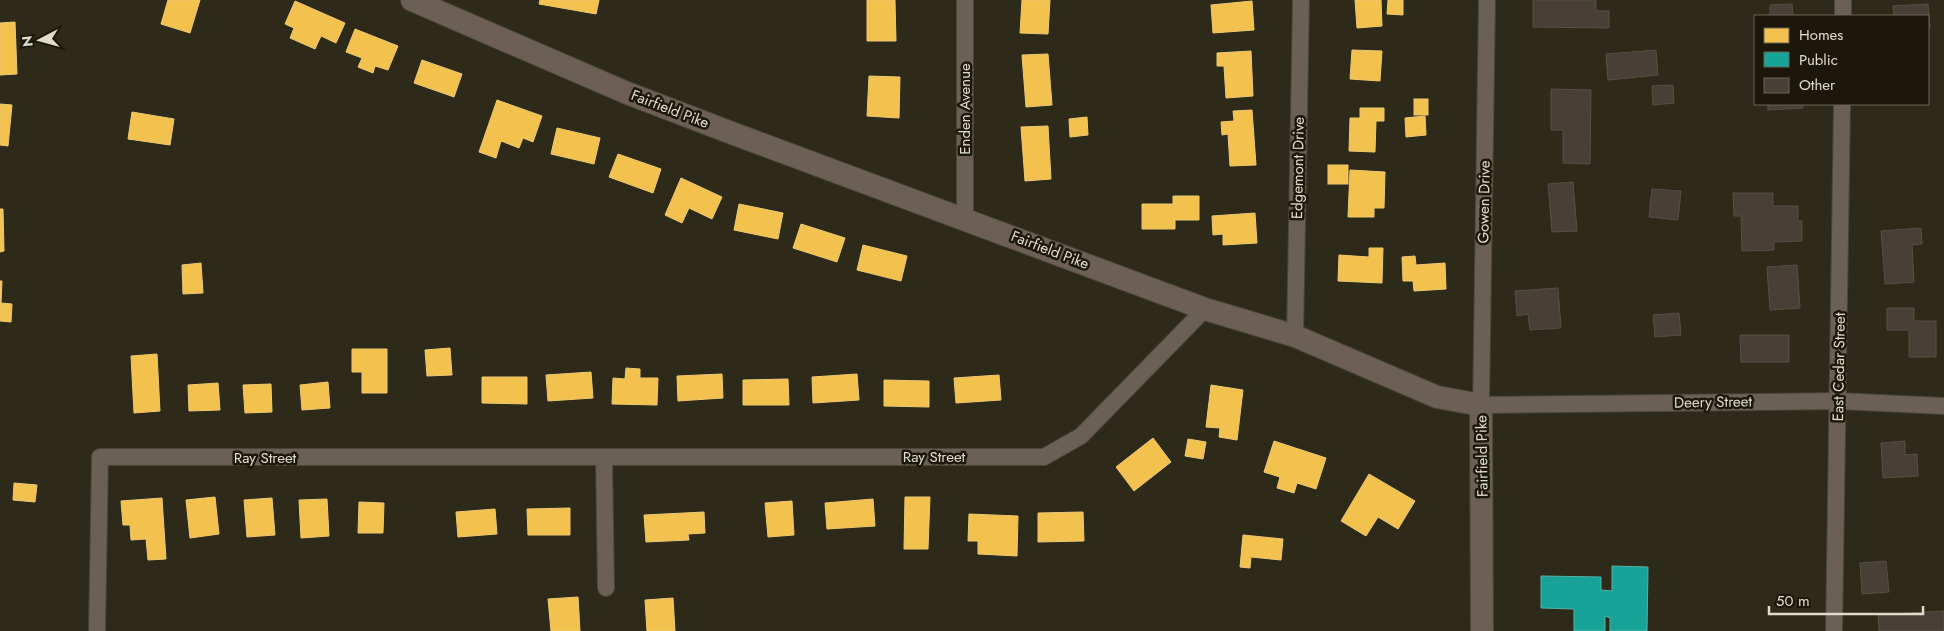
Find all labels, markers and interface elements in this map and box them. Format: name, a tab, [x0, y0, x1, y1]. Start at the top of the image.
north arrow	[15, 15, 65, 65]
legend	[1754, 15, 1929, 105]
text: Homes	[1799, 24, 1843, 46]
text: N	[17, 35, 38, 48]
text: Public	[1799, 49, 1838, 71]
street label: Enden Avenue	[954, 63, 976, 155]
text: Other	[1799, 74, 1836, 96]
street label: Fairfield Pike	[628, 84, 712, 134]
street label: Edgemont Drive	[1286, 116, 1310, 219]
street label: Gowen Drive	[1472, 160, 1496, 244]
street label: Fairfield Pike	[1008, 225, 1092, 275]
street label: East Cedar Street	[1827, 312, 1851, 422]
street label: Deery Street	[1674, 390, 1753, 414]
street label: Fairfield Pike	[1470, 415, 1494, 497]
street label: Ray Street	[903, 446, 966, 468]
street label: Ray Street	[234, 447, 297, 469]
scale bar	[1769, 584, 1923, 616]
text: 50 m	[1776, 590, 1810, 612]

